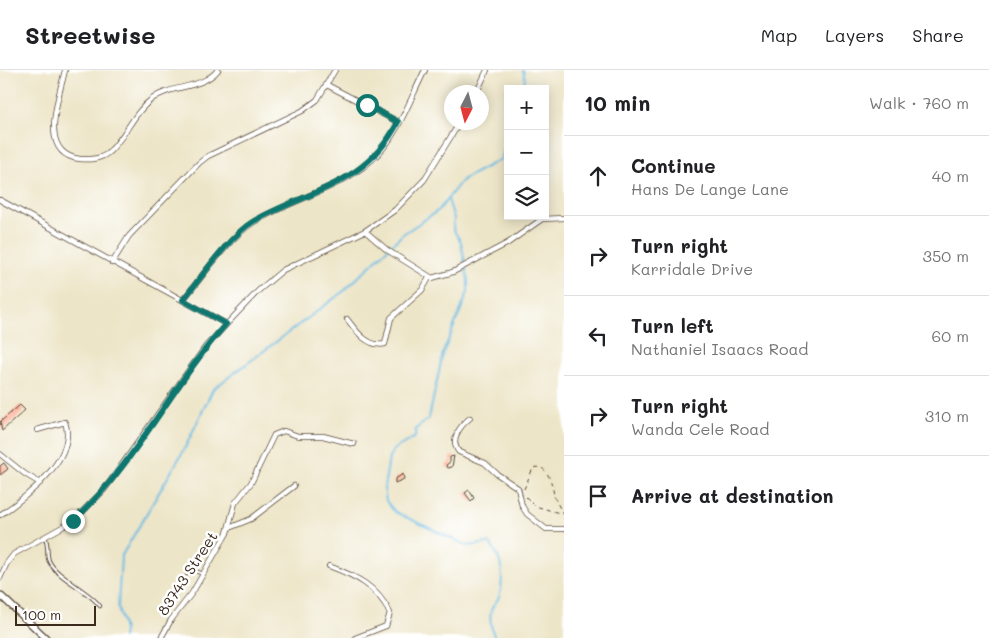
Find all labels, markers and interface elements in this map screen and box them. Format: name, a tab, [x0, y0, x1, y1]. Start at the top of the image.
text: Streetwise	[25, 19, 155, 50]
text: Map	[761, 23, 797, 47]
text: Layers	[825, 23, 884, 47]
text: Share	[912, 23, 964, 47]
north arrow	[444, 85, 489, 130]
map controls	[504, 85, 549, 220]
button: +	[504, 85, 549, 130]
text: 10 min	[584, 89, 650, 116]
text: Walk · 760 m	[869, 92, 969, 113]
route start	[356, 94, 379, 117]
button: −	[504, 130, 549, 175]
text: Continue	[631, 153, 716, 178]
icon: ahead	[584, 162, 612, 190]
text: 40 m	[932, 165, 969, 186]
button: layers	[504, 175, 549, 220]
text: Hans De Lange Lane	[631, 178, 789, 199]
text: Turn right	[631, 233, 728, 258]
icon: right	[584, 242, 612, 270]
text: 350 m	[923, 245, 969, 266]
text: Karridale Drive	[631, 258, 753, 279]
text: Turn left	[631, 313, 714, 338]
icon: left	[584, 322, 612, 350]
text: 60 m	[932, 325, 969, 346]
text: Nathaniel Isaacs Road	[631, 338, 809, 359]
text: Turn right	[631, 393, 728, 418]
icon: right	[584, 402, 612, 430]
text: 310 m	[925, 405, 969, 426]
text: Wanda Cele Road	[631, 418, 769, 439]
icon: arrive	[584, 482, 612, 510]
text: Arrive at destination	[631, 483, 834, 508]
route end	[62, 510, 85, 533]
street label: 83743 Street	[152, 527, 222, 619]
scale bar	[15, 603, 96, 626]
text: 100 m	[22, 605, 61, 624]

